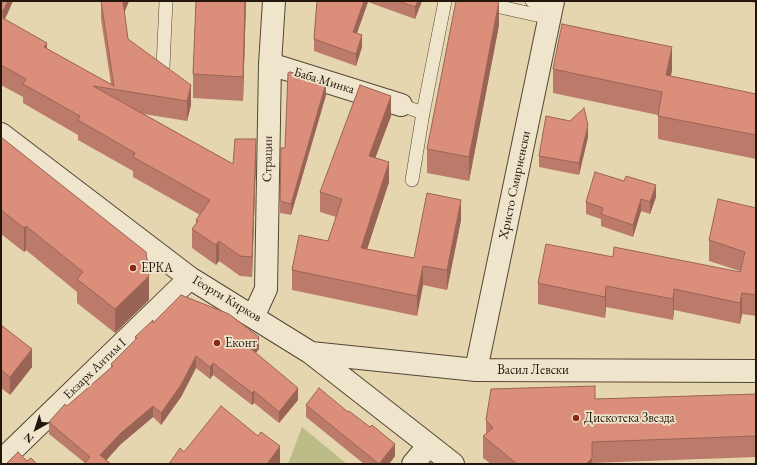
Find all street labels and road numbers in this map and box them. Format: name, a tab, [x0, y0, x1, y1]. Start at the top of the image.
street label: Баба Минка	[292, 64, 356, 98]
street label: Христо Смирненски	[496, 129, 534, 241]
street label: Страцин	[260, 136, 276, 182]
street label: Георги Кирков	[190, 272, 264, 326]
street label: Екзарх Антим I	[60, 335, 130, 403]
street label: Васил Левски	[497, 362, 569, 378]

